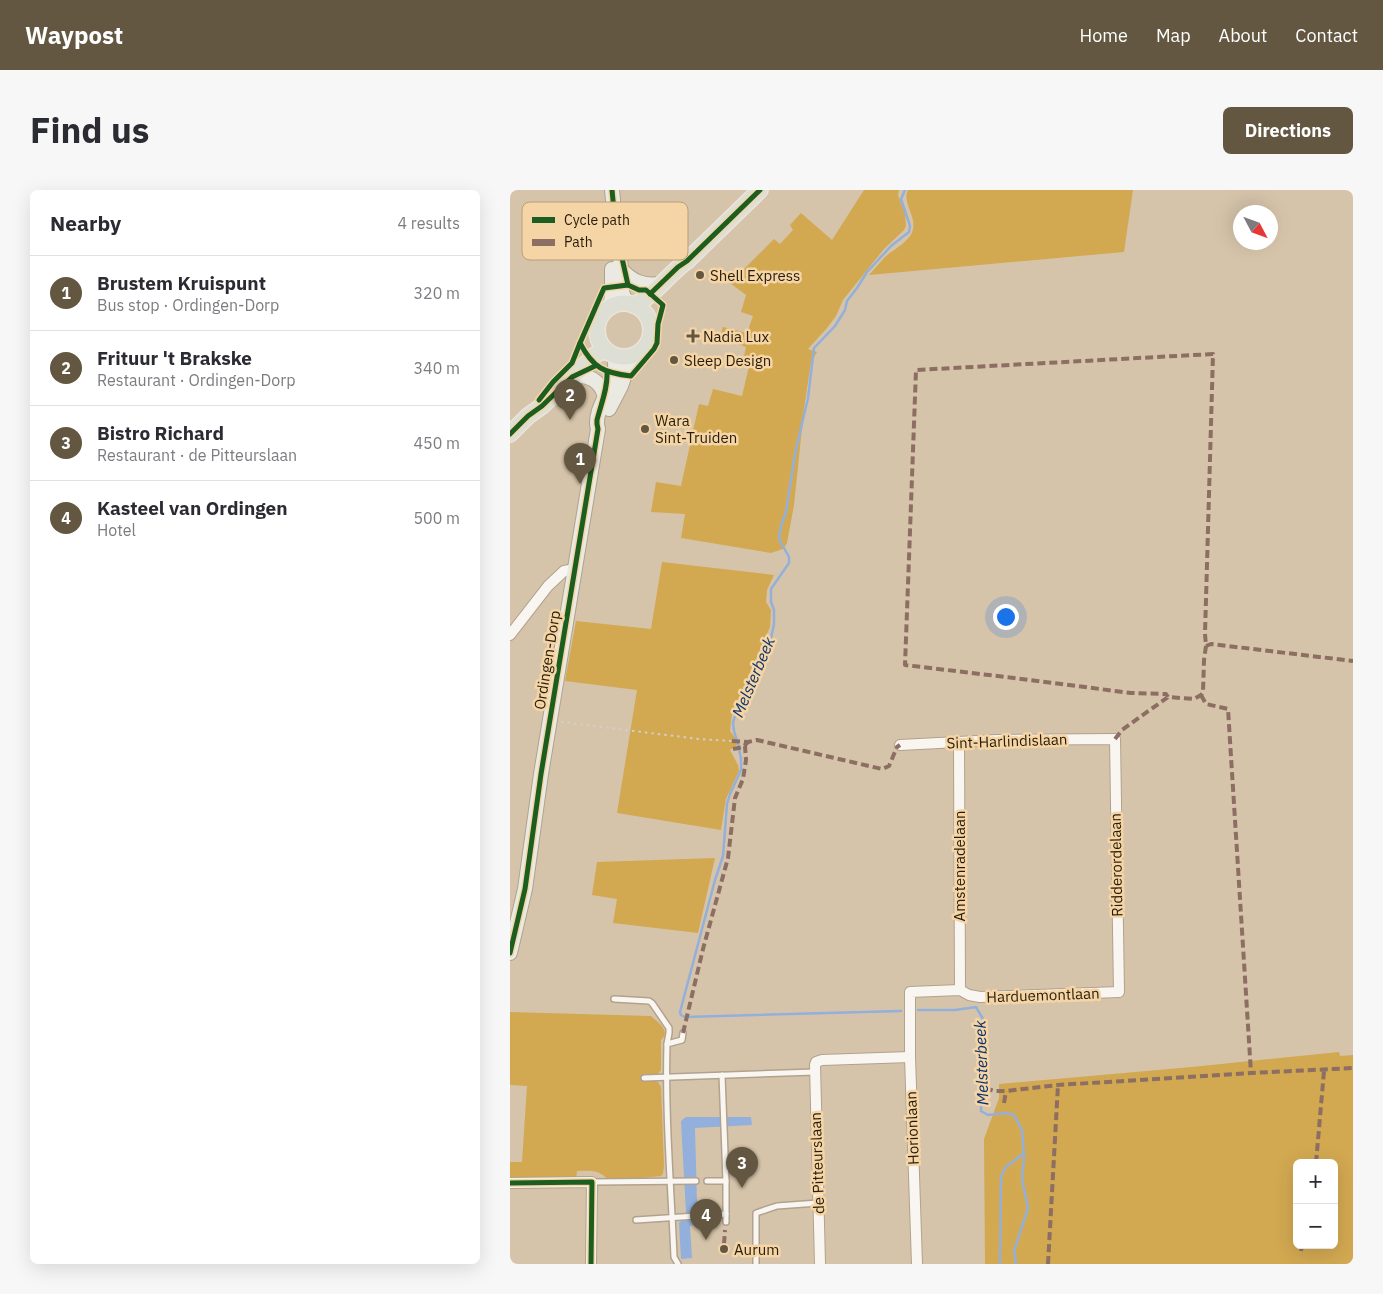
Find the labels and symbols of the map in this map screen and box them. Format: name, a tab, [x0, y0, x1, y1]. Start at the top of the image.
legend	[522, 202, 688, 260]
north arrow	[1233, 205, 1278, 250]
text: Cycle path	[564, 211, 630, 229]
text: Path	[564, 233, 593, 251]
place label: Shell Express	[710, 266, 800, 285]
marker: Shell Express	[694, 269, 706, 281]
place label: Nadia Lux	[703, 327, 770, 346]
marker: Nadia Lux	[687, 330, 699, 342]
place label: Sleep Design	[684, 351, 771, 370]
marker: Sleep Design	[668, 354, 680, 366]
pin: 2	[554, 379, 586, 420]
place label: Wara Sint-Truiden	[655, 411, 737, 447]
marker: Wara Sint-Truiden	[639, 423, 651, 435]
pin: 1	[564, 443, 596, 484]
your location	[993, 604, 1019, 630]
street label: Ordingen-Dorp	[530, 609, 564, 711]
water label: Melsterbeek	[727, 633, 779, 720]
street label: Sint-Harlindislaan	[946, 729, 1068, 753]
street label: Amstenradelaan	[950, 811, 969, 921]
street label: Ridderordelaan	[1106, 813, 1126, 917]
street label: Harduemontlaan	[986, 984, 1100, 1006]
water label: Melsterbeek	[969, 1019, 992, 1106]
street label: Horionlaan	[901, 1091, 923, 1165]
street label: de Pitteurslaan	[806, 1112, 828, 1214]
pin: 3	[726, 1147, 758, 1188]
pin: 4	[690, 1199, 722, 1240]
place label: Aurum	[734, 1240, 779, 1259]
marker: Aurum	[718, 1243, 730, 1255]

